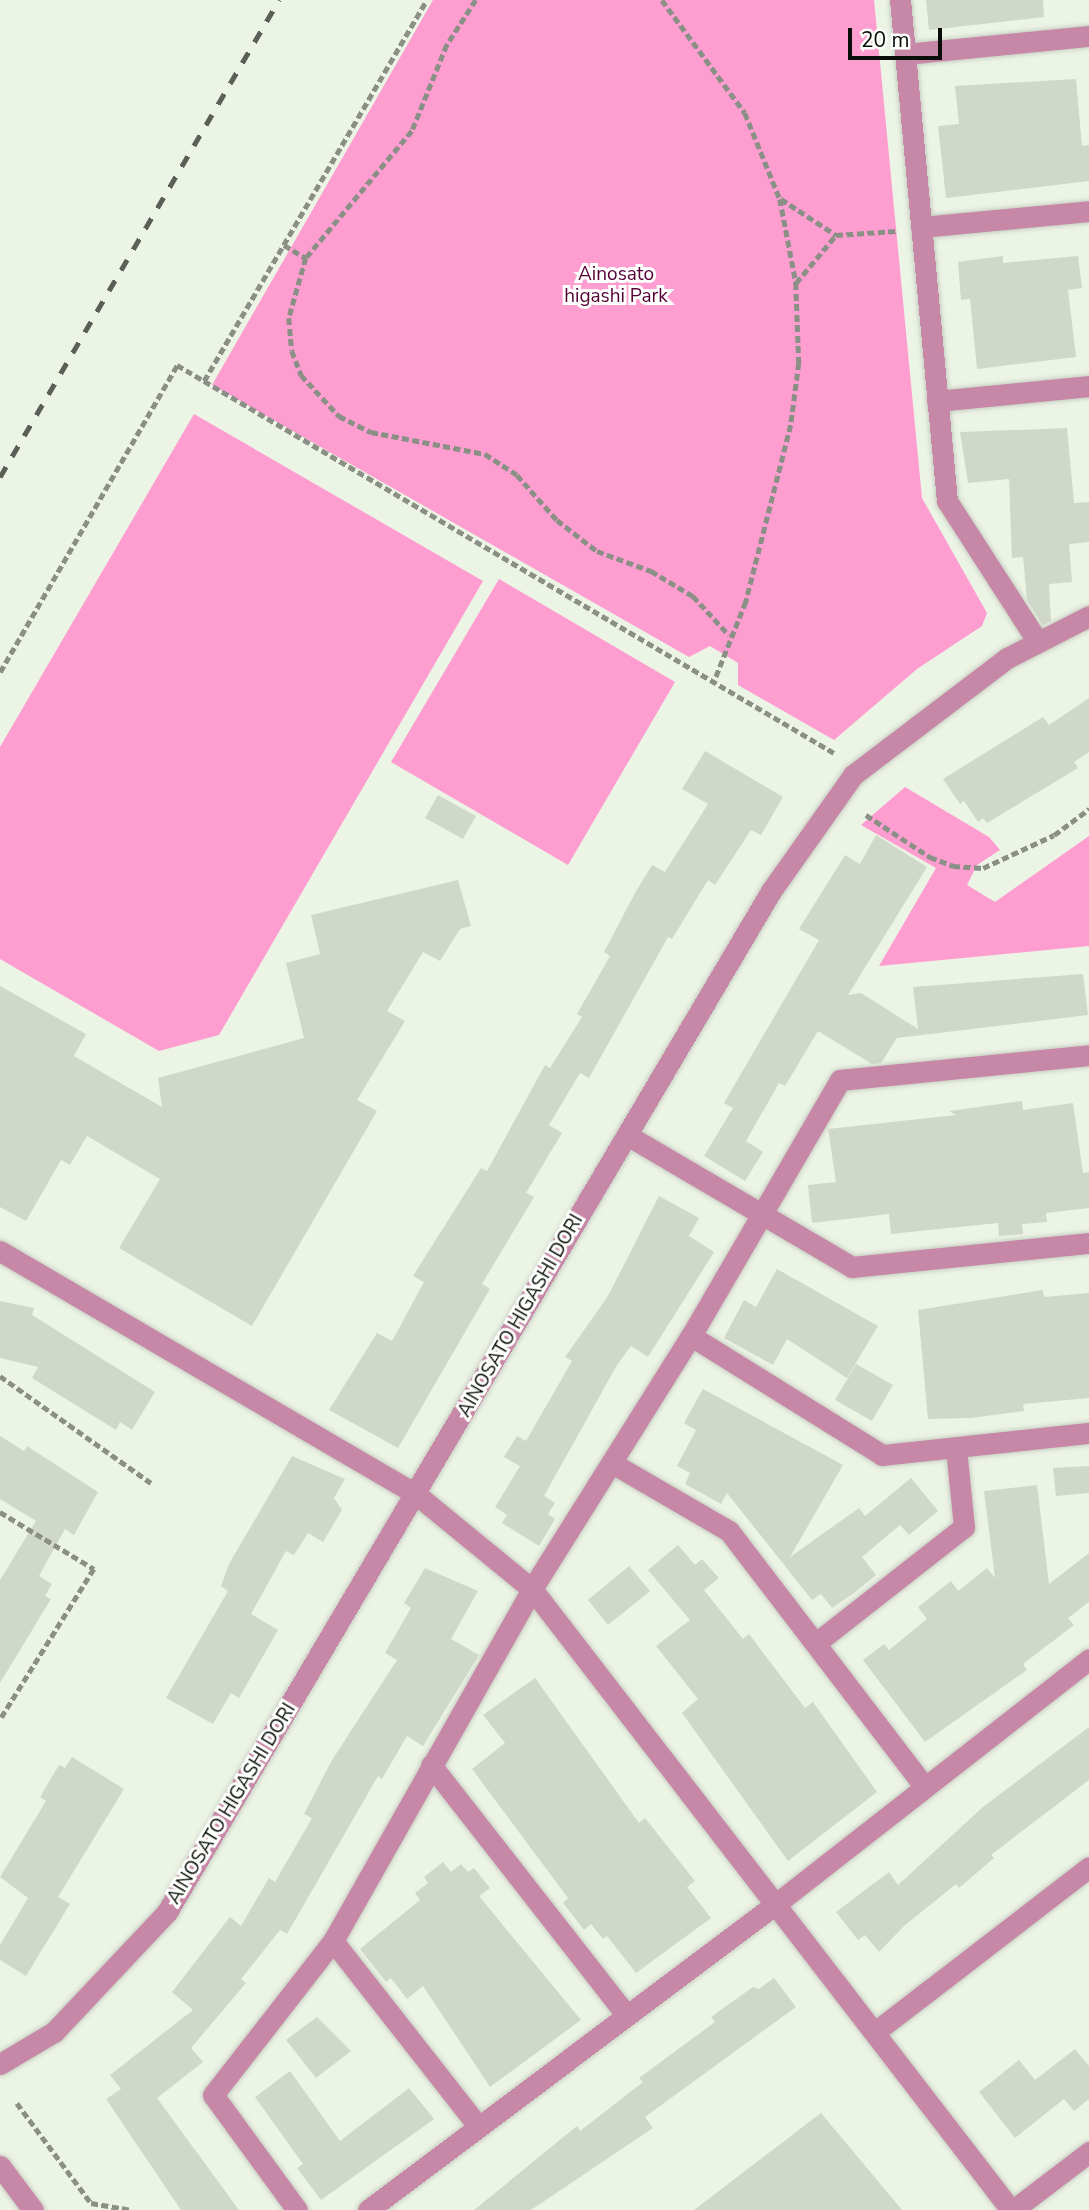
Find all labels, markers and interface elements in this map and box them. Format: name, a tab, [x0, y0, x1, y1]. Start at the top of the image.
scale bar	[851, 14, 946, 58]
text: 20 m	[861, 26, 910, 54]
park label: Ainosato higashi Park	[564, 264, 668, 308]
street label: AINOSATO HIGASHI DORI	[454, 1211, 588, 1421]
street label: AINOSATO HIGASHI DORI	[163, 1699, 301, 1909]

